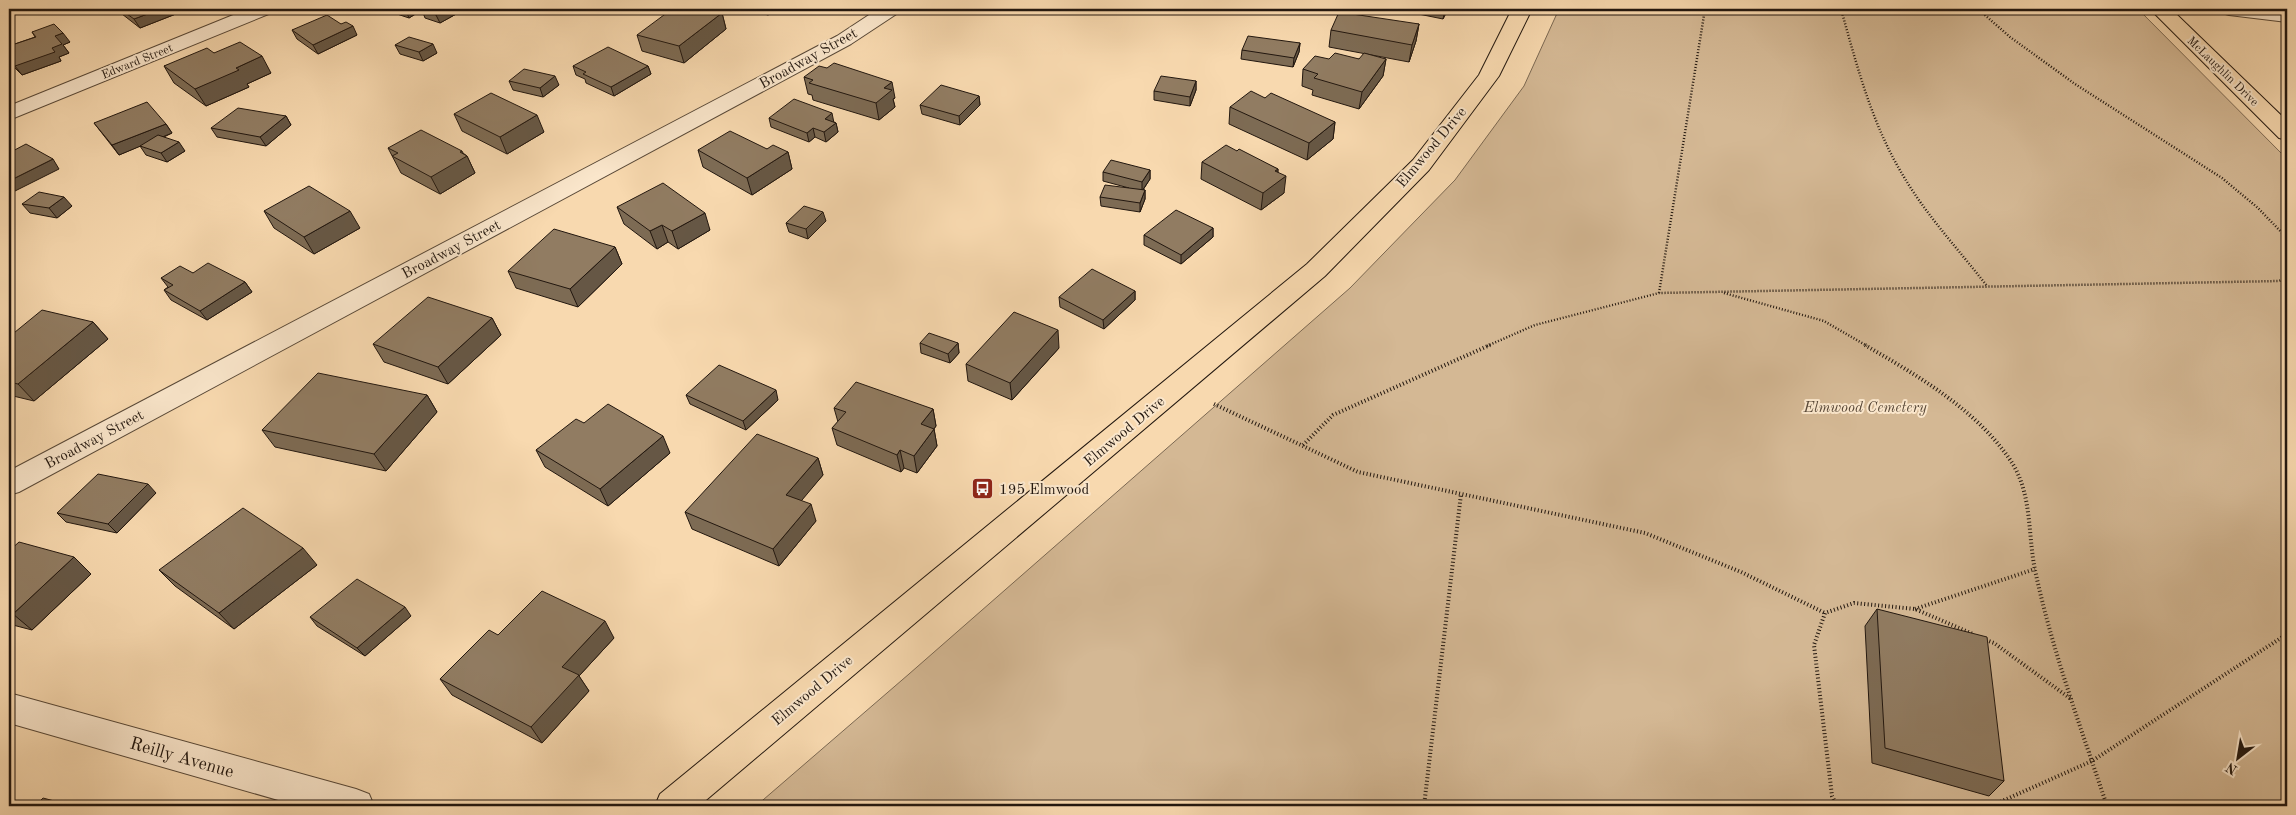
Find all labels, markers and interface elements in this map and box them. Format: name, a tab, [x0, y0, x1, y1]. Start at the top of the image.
street label: Broadway Street	[757, 26, 860, 92]
street label: McLaughlin Drive	[2184, 35, 2261, 109]
street label: Edward Street	[100, 42, 175, 82]
street label: Elmwood Drive	[1394, 105, 1470, 191]
street label: Broadway Street	[400, 218, 504, 283]
street label: Elmwood Drive	[1082, 394, 1168, 470]
park label: Elmwood Cemetery	[1802, 401, 1927, 416]
street label: Broadway Street	[43, 408, 147, 473]
bus stop icon: 195 Elmwood	[971, 477, 995, 501]
place label: 195 Elmwood	[999, 483, 1089, 498]
street label: Elmwood Drive	[770, 653, 856, 729]
north arrow	[2214, 732, 2264, 782]
street label: Reilly Avenue	[128, 734, 236, 781]
text: N	[2223, 759, 2240, 777]

